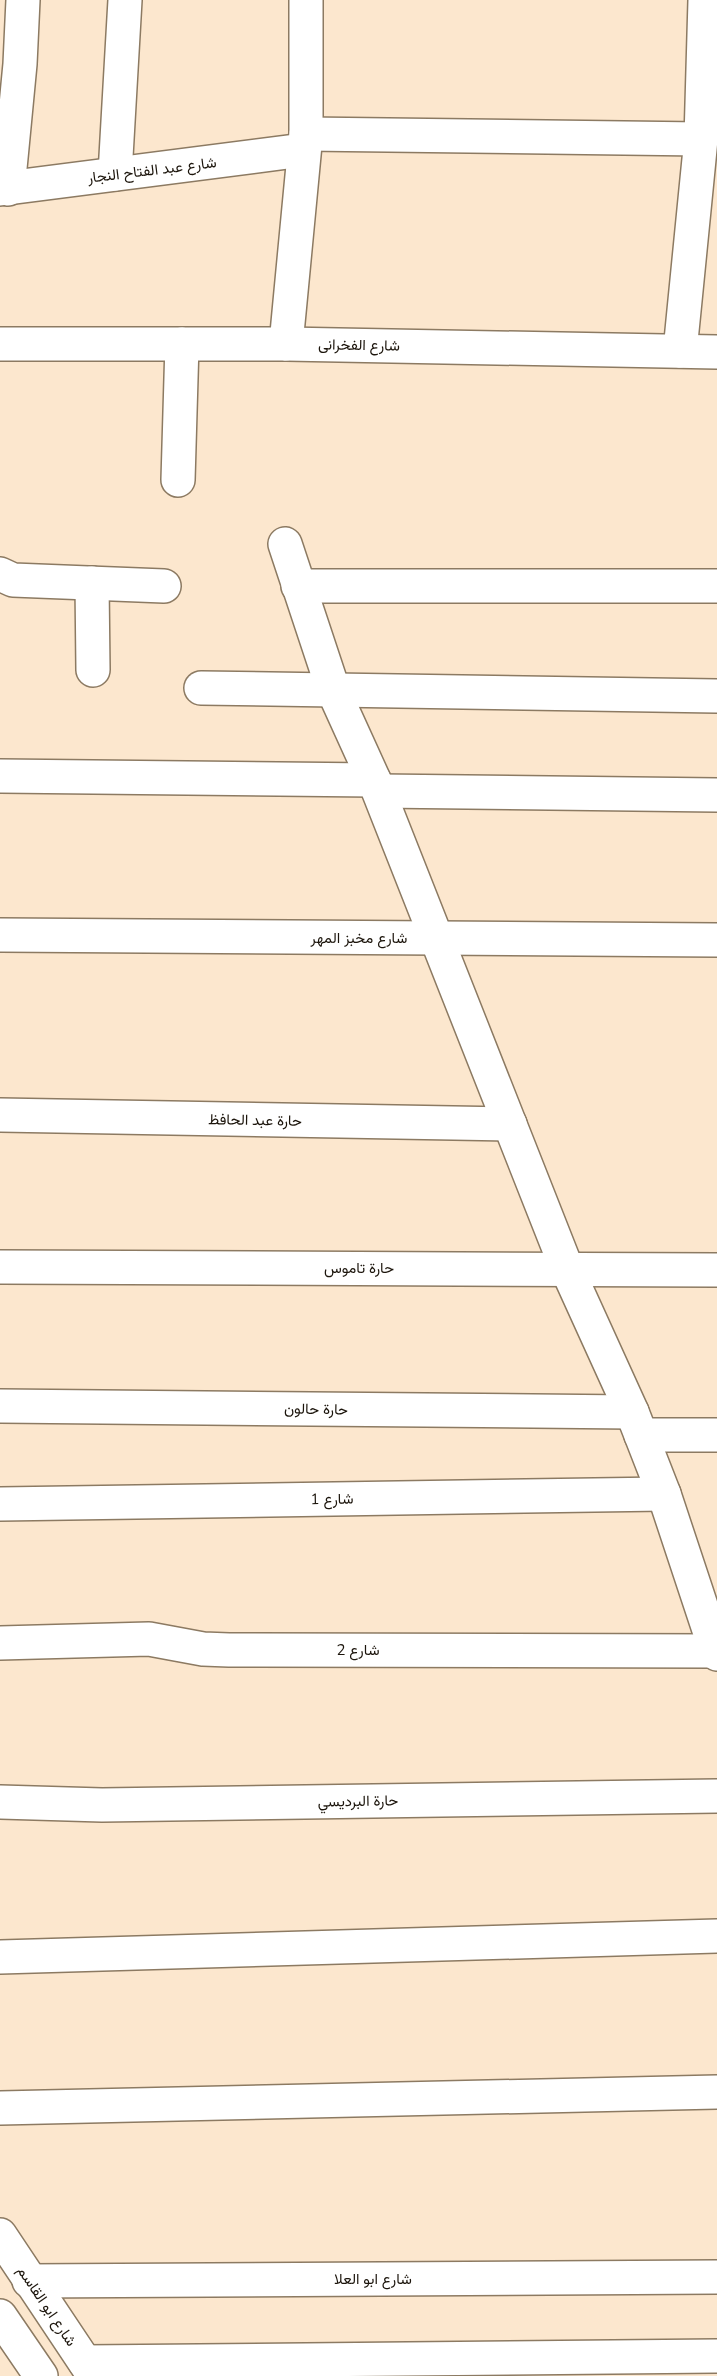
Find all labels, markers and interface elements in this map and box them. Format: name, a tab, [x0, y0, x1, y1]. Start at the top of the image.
street label: شارع عبد الفتاح النجار	[85, 152, 218, 189]
street label: شارع الفخرانى	[318, 334, 400, 357]
street label: شارع مخبز المهر	[310, 928, 408, 949]
street label: حارة عبد الحافظ	[208, 1109, 302, 1131]
street label: حارة تاموس	[324, 1258, 394, 1278]
street label: حارة حالون	[284, 1398, 348, 1420]
street label: شارع 1	[310, 1489, 354, 1510]
street label: شارع 2	[336, 1640, 380, 1661]
street label: حارة البرديسي	[318, 1790, 399, 1815]
street label: شارع ابو القاسم	[12, 2262, 81, 2351]
street label: شارع ابو العلا	[334, 2269, 412, 2290]

